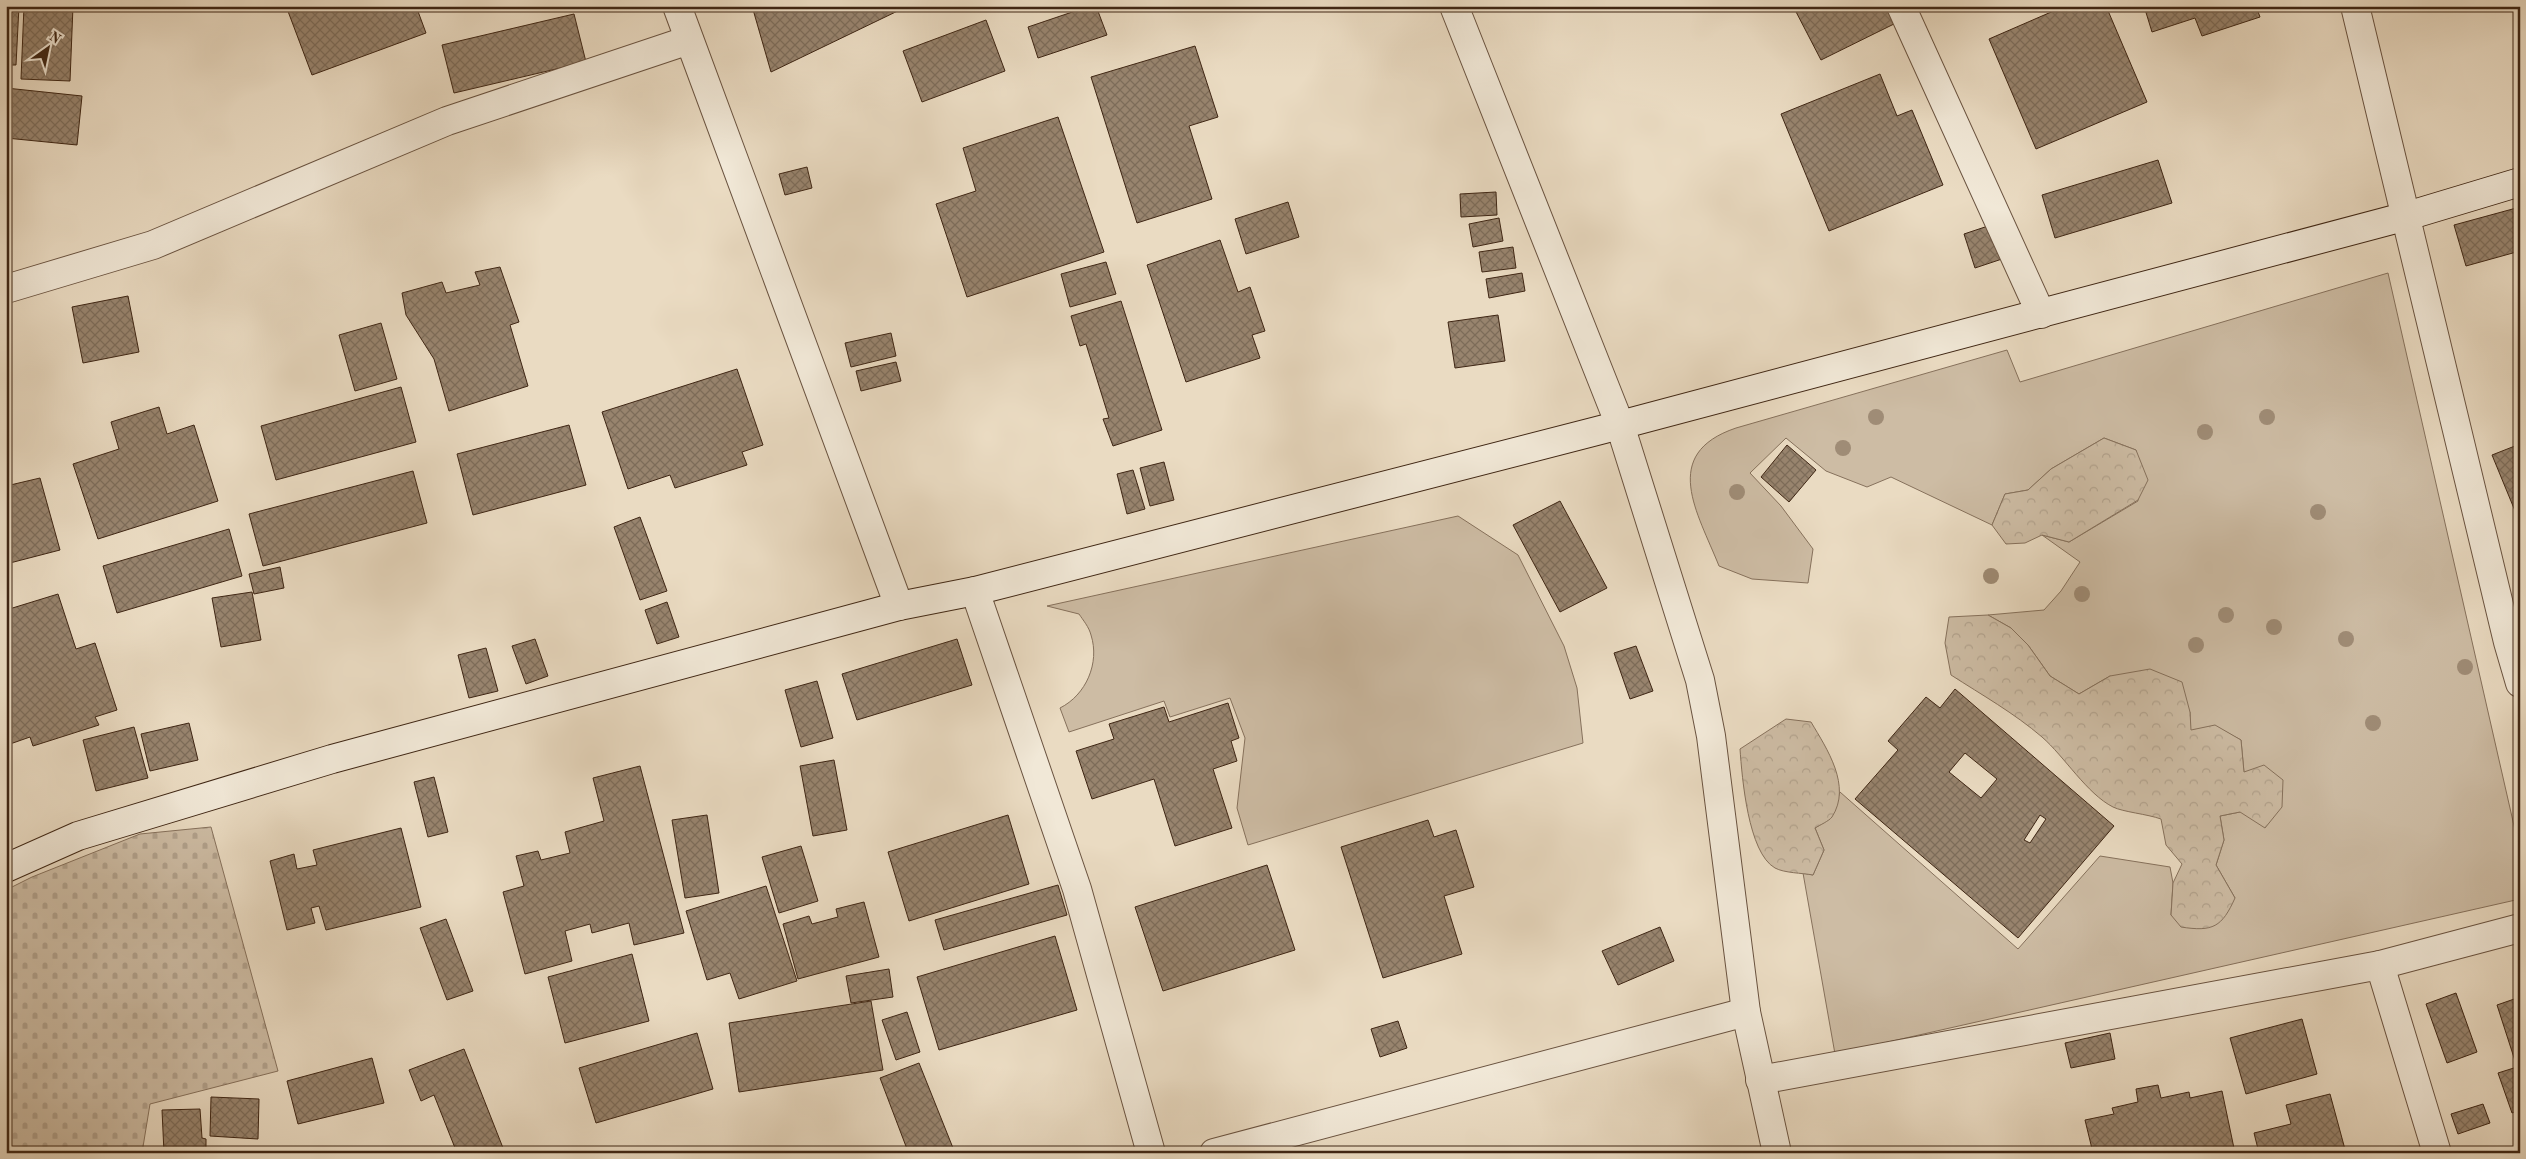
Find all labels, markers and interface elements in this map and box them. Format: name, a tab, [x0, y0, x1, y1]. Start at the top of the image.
north arrow	[22, 22, 72, 72]
text: N	[46, 29, 63, 47]

